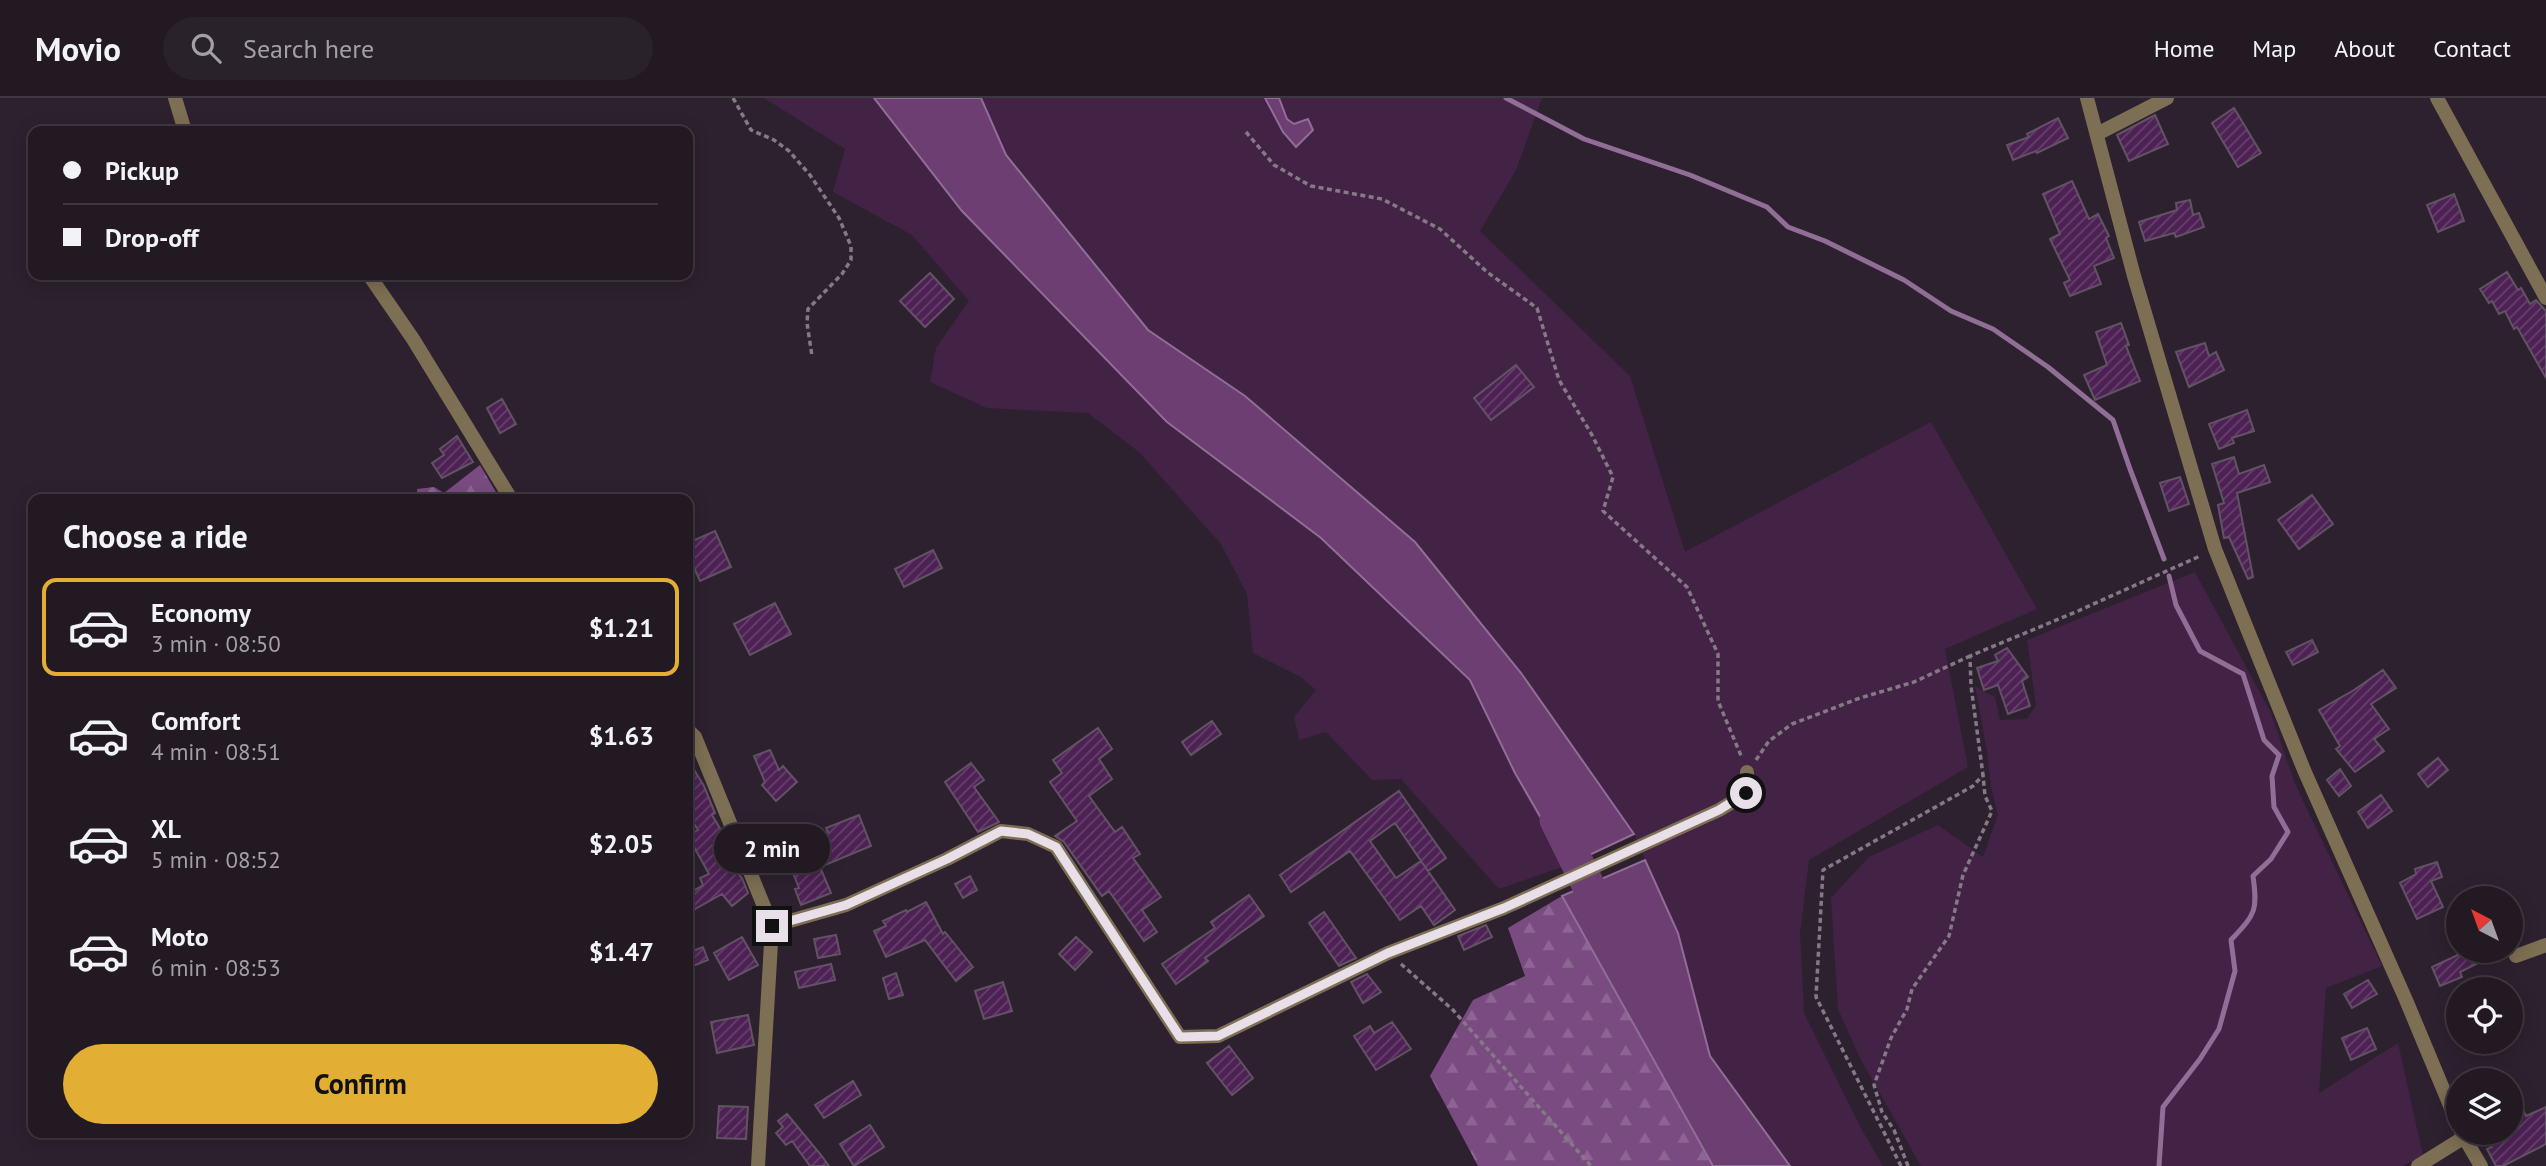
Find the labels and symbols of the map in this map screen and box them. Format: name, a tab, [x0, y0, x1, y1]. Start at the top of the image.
route start	[1730, 777, 1762, 809]
callout: 2 min	[714, 824, 830, 874]
north arrow	[2446, 886, 2524, 962]
route end	[756, 910, 788, 942]

